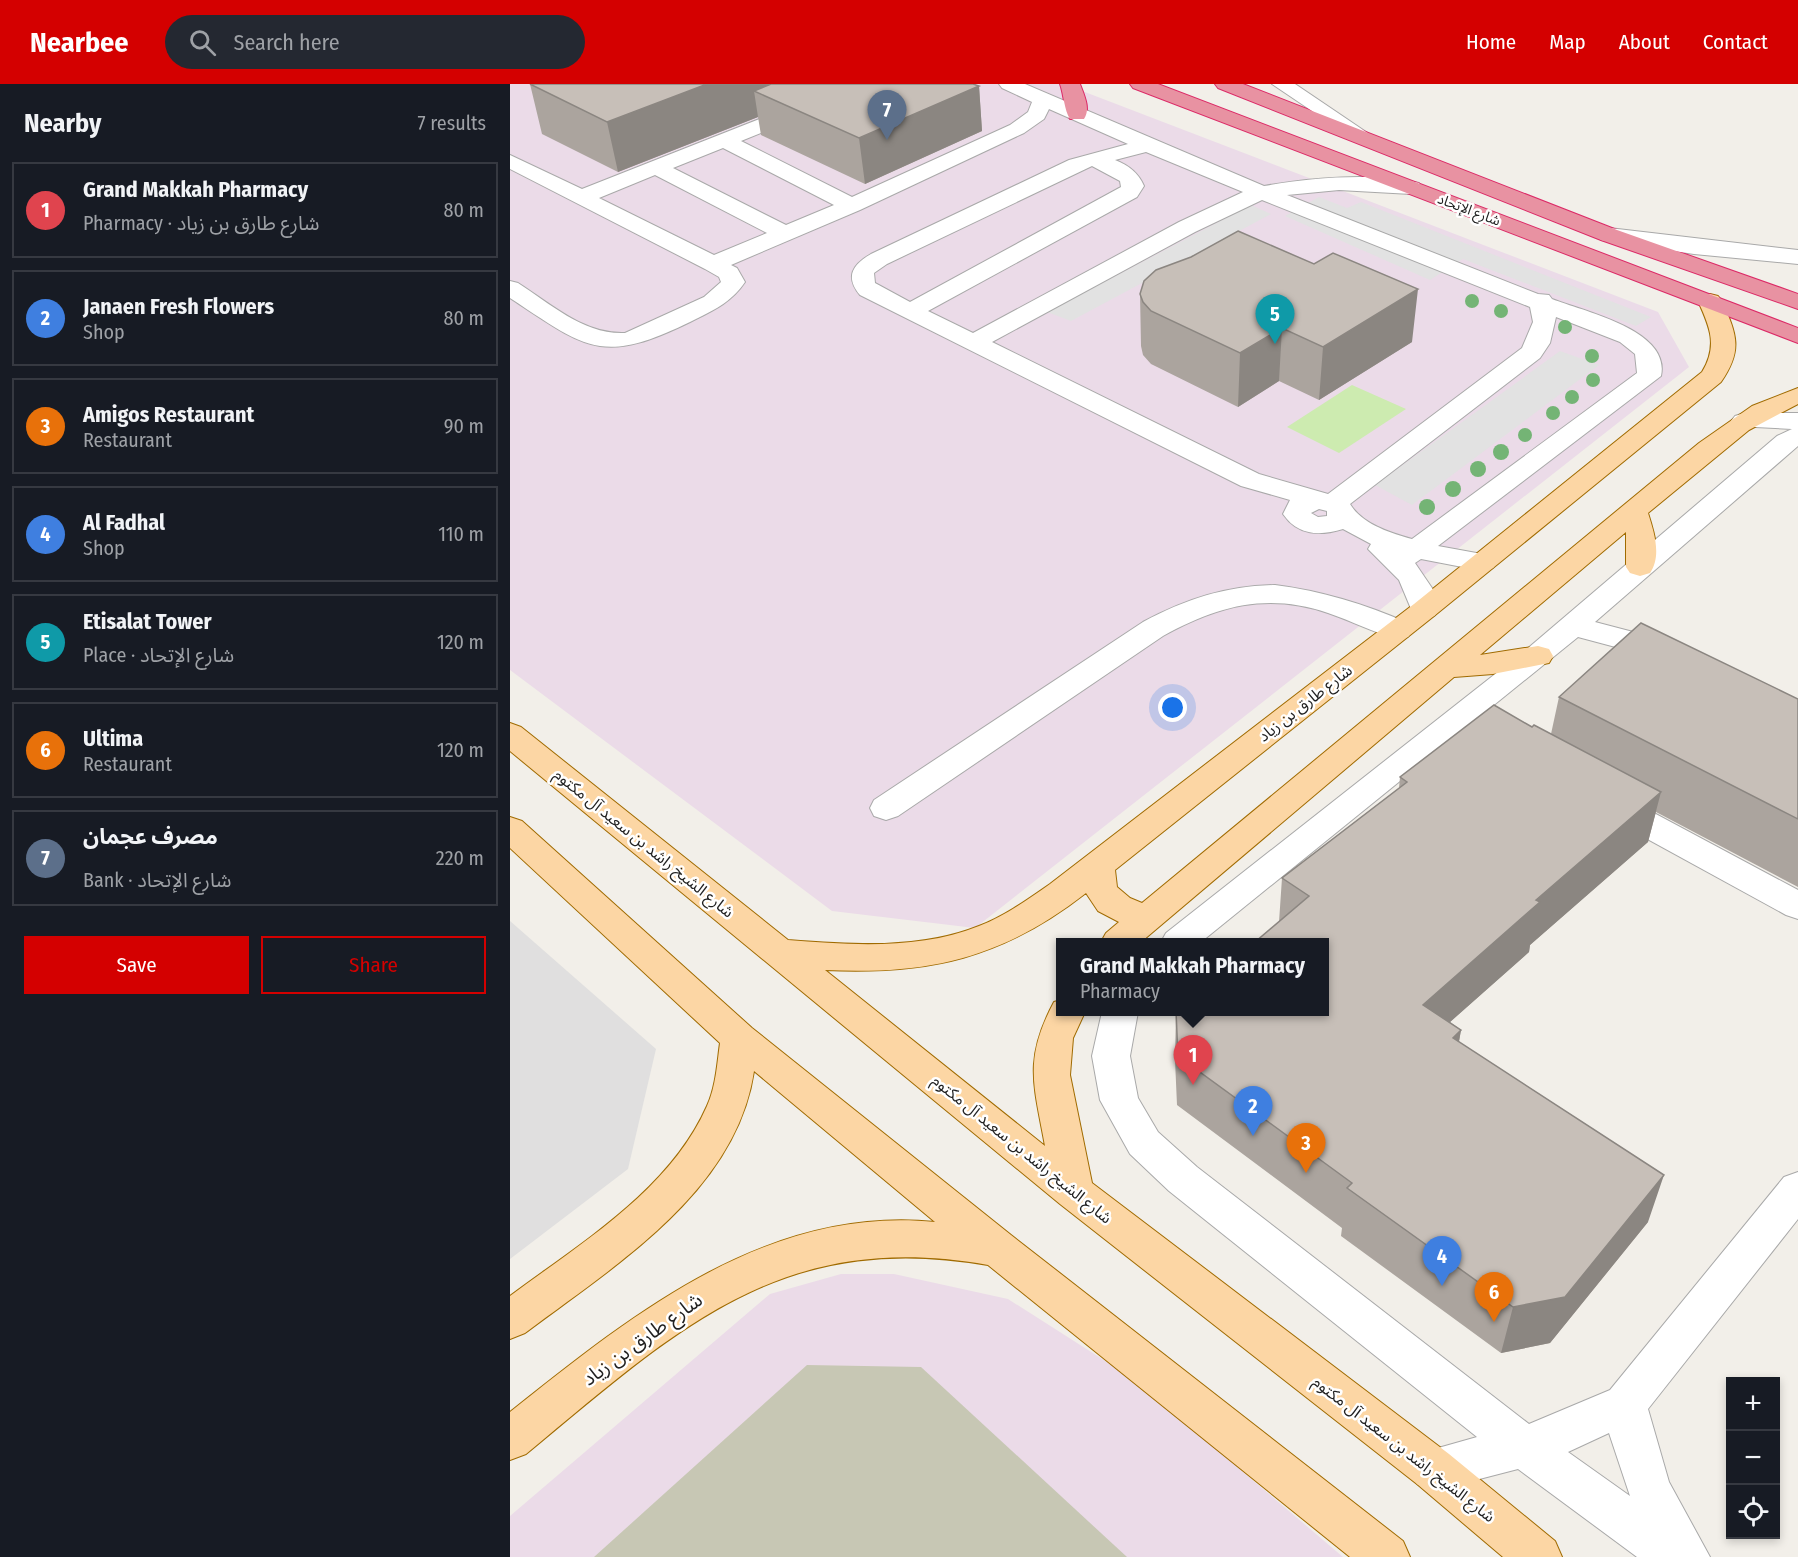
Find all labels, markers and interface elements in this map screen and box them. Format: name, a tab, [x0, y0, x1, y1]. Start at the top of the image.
search box	[165, 15, 585, 69]
text: Nearbee	[30, 26, 129, 59]
icon: search	[186, 26, 219, 59]
text: Search here	[234, 29, 340, 56]
text: Home	[1466, 29, 1516, 55]
text: Map	[1549, 29, 1586, 55]
text: About	[1619, 29, 1670, 55]
text: Contact	[1703, 29, 1768, 55]
pin: 7	[868, 91, 907, 140]
text: Nearby	[24, 108, 101, 139]
text: 7 results	[418, 111, 486, 135]
text: Grand Makkah Pharmacy	[83, 176, 308, 203]
street label: شارع الإتحاد	[1434, 190, 1503, 232]
text: 1	[41, 198, 50, 222]
text: 80 m	[444, 198, 484, 222]
text: Pharmacy · شارع طارق بن زياد	[83, 211, 319, 235]
text: Janaen Fresh Flowers	[83, 293, 274, 320]
pin: 5	[1256, 294, 1294, 344]
text: 2	[41, 306, 50, 330]
text: 80 m	[444, 306, 484, 330]
text: Shop	[83, 320, 125, 344]
text: Amigos Restaurant	[83, 401, 254, 428]
text: 3	[41, 414, 50, 438]
text: 90 m	[444, 414, 484, 438]
text: Restaurant	[83, 428, 172, 452]
text: Al Fadhal	[83, 509, 165, 536]
text: 4	[40, 522, 51, 546]
text: 110 m	[438, 522, 484, 546]
text: Shop	[83, 536, 125, 560]
text: Etisalat Tower	[83, 608, 212, 635]
text: 5	[41, 630, 50, 654]
text: 120 m	[437, 630, 484, 654]
text: Place · شارع الإتحاد	[83, 643, 234, 667]
street label: شارع طارق بن زياد	[1254, 660, 1358, 748]
your location	[1158, 693, 1187, 722]
text: Ultima	[83, 725, 143, 752]
text: 6	[40, 738, 51, 762]
text: 120 m	[437, 738, 484, 762]
text: Restaurant	[83, 752, 172, 776]
street label: شارع الشيخ راشد بن سعيد آل مكتوم	[548, 764, 738, 924]
text: مصرف عجمان	[83, 823, 218, 850]
text: 7	[41, 846, 50, 870]
text: 220 m	[436, 846, 484, 870]
text: Bank · شارع الإتحاد	[83, 868, 231, 892]
button: Save	[24, 936, 249, 994]
button: Share	[261, 936, 486, 994]
popup	[1056, 938, 1329, 1016]
text: Grand Makkah Pharmacy	[1080, 952, 1305, 979]
text: Pharmacy	[1080, 979, 1160, 1003]
pin: 1	[1174, 1036, 1212, 1085]
street label: شارع الشيخ راشد بن سعيد آل مكتوم	[926, 1070, 1116, 1230]
pin: 2	[1234, 1086, 1272, 1136]
pin: 3	[1286, 1124, 1326, 1173]
pin: 4	[1422, 1236, 1462, 1286]
pin: 6	[1474, 1272, 1514, 1322]
street label: شارع طارق بن زياد	[577, 1287, 709, 1393]
street label: شارع الشيخ راشد بن سعيد آل مكتوم	[1307, 1372, 1499, 1528]
map controls	[1726, 1377, 1780, 1539]
button: +	[1726, 1377, 1780, 1431]
button: −	[1726, 1431, 1780, 1485]
button: locate	[1726, 1485, 1780, 1539]

